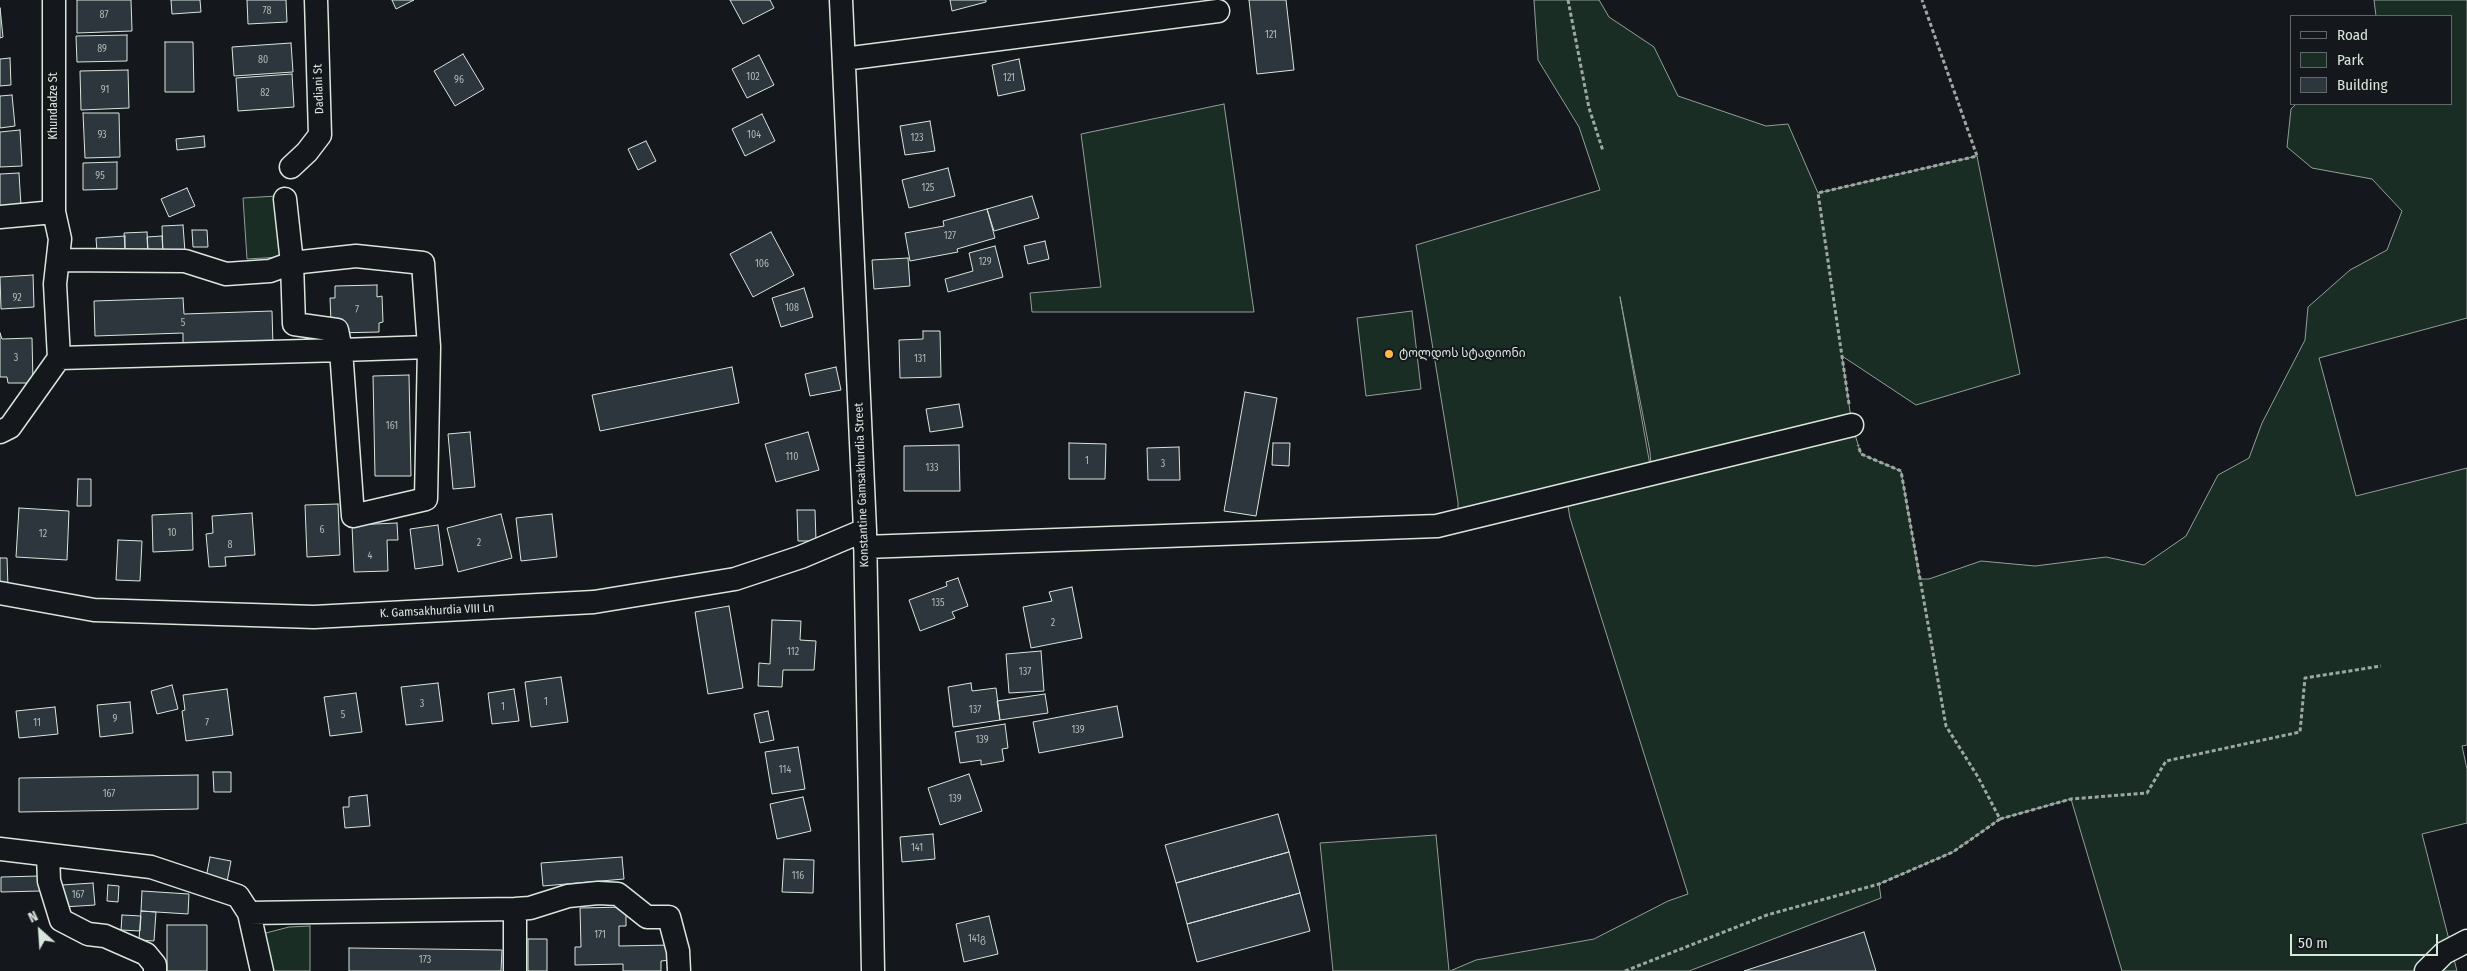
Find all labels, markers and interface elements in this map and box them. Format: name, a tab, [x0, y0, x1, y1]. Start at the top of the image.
house number: 78	[263, 5, 271, 17]
house number: 87	[100, 9, 108, 21]
legend	[2290, 15, 2452, 105]
text: Road	[2337, 26, 2368, 44]
house number: 121	[1265, 29, 1277, 41]
house number: 89	[97, 43, 107, 55]
text: Park	[2337, 51, 2364, 69]
house number: 80	[258, 54, 268, 66]
street label: Dadiani St	[311, 64, 327, 114]
house number: 102	[746, 71, 760, 83]
street label: Khundadze St	[47, 72, 61, 140]
house number: 121	[1003, 72, 1015, 84]
house number: 96	[454, 74, 464, 86]
text: Building	[2337, 76, 2388, 94]
house number: 91	[101, 84, 109, 96]
house number: 82	[260, 87, 270, 99]
house number: 93	[97, 129, 107, 141]
house number: 104	[747, 129, 761, 141]
house number: 123	[911, 132, 923, 144]
house number: 95	[95, 170, 105, 182]
house number: 125	[922, 182, 934, 194]
house number: 127	[944, 230, 956, 242]
house number: 129	[978, 256, 992, 268]
house number: 106	[755, 258, 769, 270]
house number: 92	[12, 292, 22, 304]
house number: 108	[785, 302, 799, 314]
house number: 7	[355, 304, 359, 316]
house number: 5	[181, 317, 185, 329]
place label: ტოლდოს სტადიონი	[1399, 347, 1526, 361]
marker: ტოლდოს სტადიონი	[1383, 348, 1395, 360]
house number: 3	[14, 352, 18, 364]
house number: 131	[914, 353, 926, 365]
street label: Konstantine Gamsakhurdia Street	[852, 402, 872, 568]
house number: 161	[386, 420, 398, 432]
house number: 110	[786, 451, 798, 463]
house number: 1	[1085, 455, 1089, 467]
house number: 3	[1161, 458, 1165, 470]
house number: 133	[926, 462, 938, 474]
house number: 6	[320, 524, 324, 536]
house number: 10	[167, 527, 177, 539]
house number: 12	[39, 528, 47, 540]
house number: 2	[477, 537, 481, 549]
house number: 8	[228, 539, 232, 551]
house number: 4	[368, 550, 372, 562]
house number: 135	[932, 597, 944, 609]
street label: K. Gamsakhurdia VIII Ln	[379, 601, 495, 621]
house number: 2	[1051, 617, 1055, 629]
house number: 112	[787, 646, 799, 658]
house number: 137	[1019, 666, 1031, 678]
house number: 1	[544, 696, 548, 708]
house number: 3	[420, 698, 424, 710]
house number: 1	[501, 701, 505, 713]
house number: 137	[969, 704, 981, 716]
house number: 5	[341, 709, 345, 721]
house number: 9	[113, 713, 117, 725]
house number: 11	[33, 717, 41, 729]
house number: 7	[205, 717, 209, 729]
house number: 139	[1071, 724, 1085, 736]
house number: 139	[975, 734, 989, 746]
house number: 114	[779, 764, 791, 776]
house number: 167	[103, 788, 115, 800]
house number: 139	[948, 793, 962, 805]
house number: 141	[911, 842, 923, 854]
house number: 116	[792, 870, 804, 882]
house number: 167	[72, 889, 84, 901]
north arrow	[15, 906, 65, 956]
text: N	[26, 908, 41, 927]
scale bar	[2292, 924, 2440, 956]
house number: 171	[594, 929, 606, 941]
house number: 141გ	[968, 933, 986, 945]
text: 50 m	[2298, 934, 2328, 952]
house number: 173	[419, 954, 431, 966]

